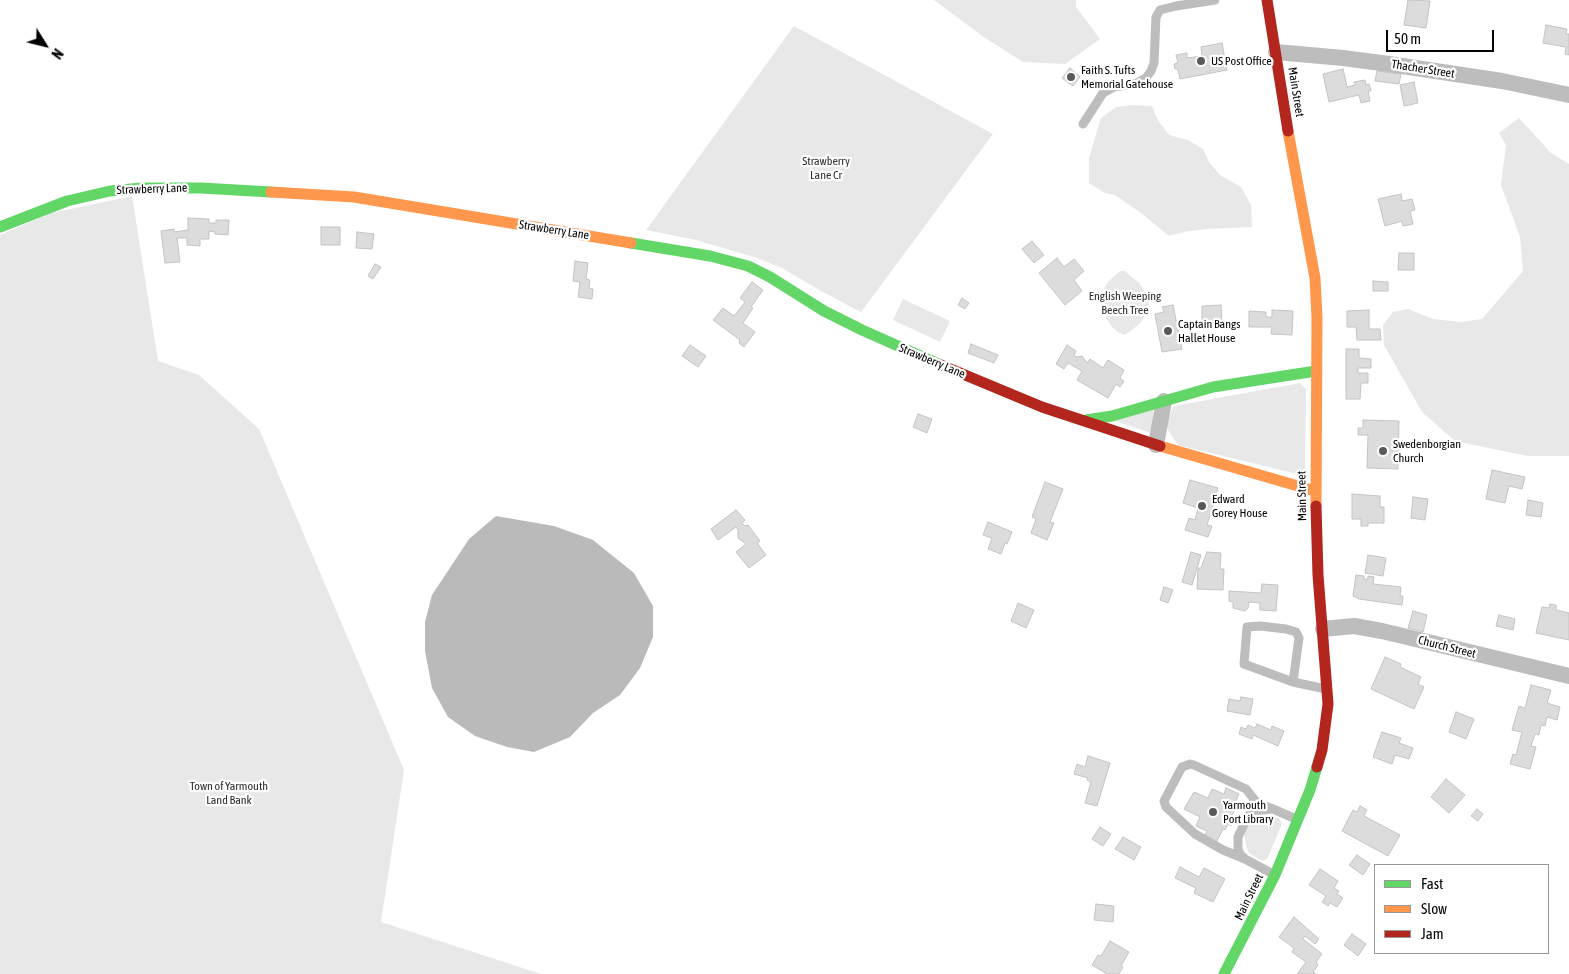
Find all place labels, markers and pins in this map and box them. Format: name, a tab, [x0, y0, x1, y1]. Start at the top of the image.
place label: US Post Office	[1211, 54, 1272, 68]
marker: US Post Office	[1195, 55, 1207, 67]
place label: Faith S. Tufts Memorial Gatehouse	[1081, 63, 1173, 91]
marker: Faith S. Tufts Memorial Gatehouse	[1065, 71, 1077, 83]
place label: Captain Bangs Hallet House	[1178, 317, 1240, 345]
marker: Captain Bangs Hallet House	[1162, 325, 1174, 337]
place label: Swedenborgian Church	[1393, 437, 1461, 465]
marker: Swedenborgian Church	[1377, 445, 1389, 457]
place label: Edward Gorey House	[1212, 492, 1268, 520]
marker: Edward Gorey House	[1196, 500, 1208, 512]
place label: Yarmouth Port Library	[1223, 798, 1273, 826]
marker: Yarmouth Port Library	[1207, 806, 1219, 818]

